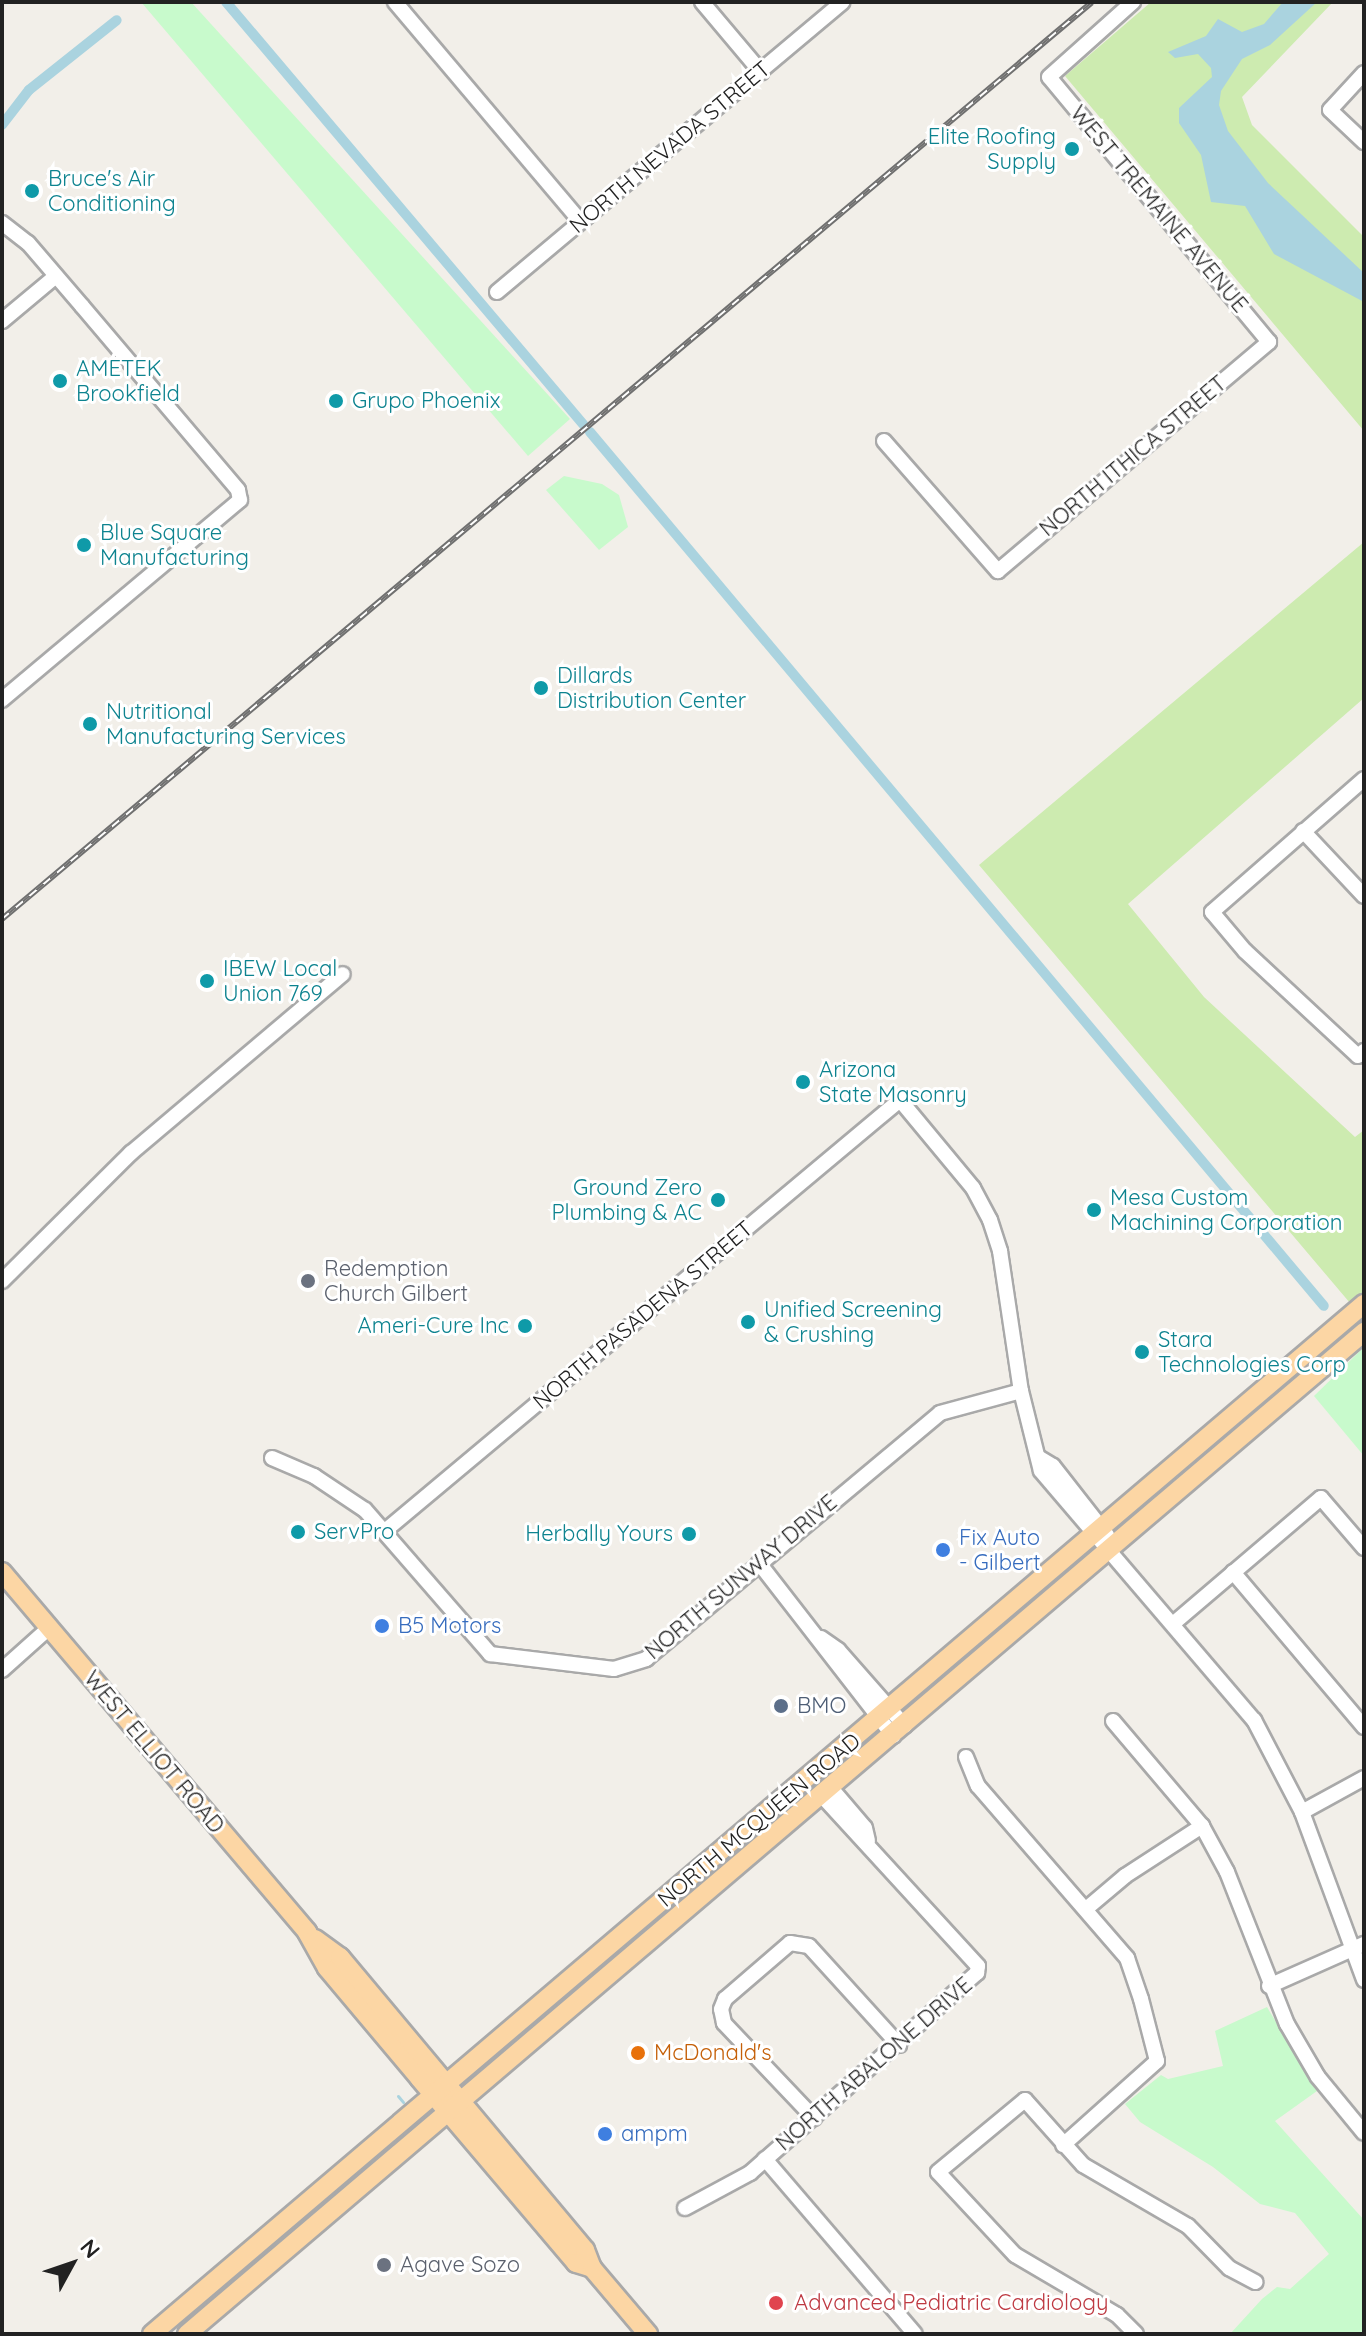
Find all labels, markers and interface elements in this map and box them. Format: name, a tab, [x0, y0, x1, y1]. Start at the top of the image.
street label: NORTH NEVADA STREET	[564, 55, 776, 239]
street label: WEST TREMAINE AVENUE	[1065, 100, 1253, 318]
place label: Elite Roofing Supply	[928, 123, 1056, 174]
marker: Elite Roofing Supply	[1063, 140, 1081, 158]
place label: Bruce's Air Conditioning	[48, 165, 176, 216]
marker: Bruce's Air Conditioning	[23, 182, 41, 200]
place label: AMETEK Brookfield	[76, 355, 180, 406]
street label: NORTH ITHICA STREET	[1034, 370, 1232, 542]
marker: AMETEK Brookfield	[51, 372, 69, 390]
place label: Grupo Phoenix	[352, 388, 500, 414]
marker: Grupo Phoenix	[327, 392, 345, 410]
place label: Blue Square Manufacturing	[100, 519, 249, 570]
marker: Blue Square Manufacturing	[75, 536, 93, 554]
place label: Dillards Distribution Center	[557, 662, 746, 714]
marker: Dillards Distribution Center	[532, 679, 550, 697]
place label: Nutritional Manufacturing Services	[106, 698, 346, 750]
marker: Nutritional Manufacturing Services	[81, 715, 99, 733]
place label: IBEW Local Union 769	[223, 955, 337, 1006]
marker: IBEW Local Union 769	[198, 972, 216, 990]
place label: Arizona State Masonry	[819, 1056, 967, 1108]
marker: Arizona State Masonry	[794, 1073, 812, 1091]
place label: Ground Zero Plumbing & AC	[551, 1174, 702, 1226]
place label: Mesa Custom Machining Corporation	[1110, 1184, 1342, 1236]
marker: Ground Zero Plumbing & AC	[709, 1191, 727, 1209]
marker: Mesa Custom Machining Corporation	[1085, 1201, 1103, 1219]
street label: NORTH PASADENA STREET	[528, 1215, 758, 1415]
place label: Redemption Church Gilbert	[324, 1255, 468, 1306]
marker: Redemption Church Gilbert	[299, 1272, 317, 1290]
place label: Unified Screening & Crushing	[764, 1296, 942, 1348]
place label: Ameri-Cure Inc	[358, 1313, 509, 1339]
marker: Unified Screening & Crushing	[739, 1313, 757, 1331]
marker: Ameri-Cure Inc	[516, 1317, 534, 1335]
place label: Stara Technologies Corp	[1158, 1326, 1346, 1378]
marker: Stara Technologies Corp	[1133, 1343, 1151, 1361]
street label: NORTH SUNWAY DRIVE	[640, 1489, 842, 1665]
place label: ServPro	[314, 1519, 394, 1545]
place label: Herbally Yours	[525, 1521, 673, 1547]
marker: ServPro	[289, 1523, 307, 1541]
place label: Fix Auto - Gilbert	[959, 1524, 1040, 1576]
marker: Herbally Yours	[680, 1525, 698, 1543]
marker: Fix Auto - Gilbert	[934, 1541, 952, 1559]
place label: B5 Motors	[398, 1613, 501, 1639]
marker: B5 Motors	[373, 1617, 391, 1635]
street label: WEST ELLIOT ROAD	[78, 1665, 230, 1839]
place label: BMO	[797, 1693, 846, 1719]
marker: BMO	[772, 1697, 790, 1715]
street label: NORTH MCQUEEN ROAD	[652, 1728, 866, 1912]
street label: NORTH ABALONE DRIVE	[771, 1972, 977, 2156]
place label: McDonald's	[654, 2040, 772, 2066]
marker: McDonald's	[629, 2044, 647, 2062]
place label: ampm	[621, 2121, 688, 2147]
marker: ampm	[596, 2125, 614, 2143]
north arrow	[32, 2224, 112, 2304]
text: N	[74, 2233, 106, 2264]
place label: Agave Sozo	[400, 2252, 520, 2278]
marker: Agave Sozo	[375, 2256, 393, 2274]
place label: Advanced Pediatric Cardiology	[794, 2290, 1108, 2316]
marker: Advanced Pediatric Cardiology	[765, 2292, 787, 2314]

